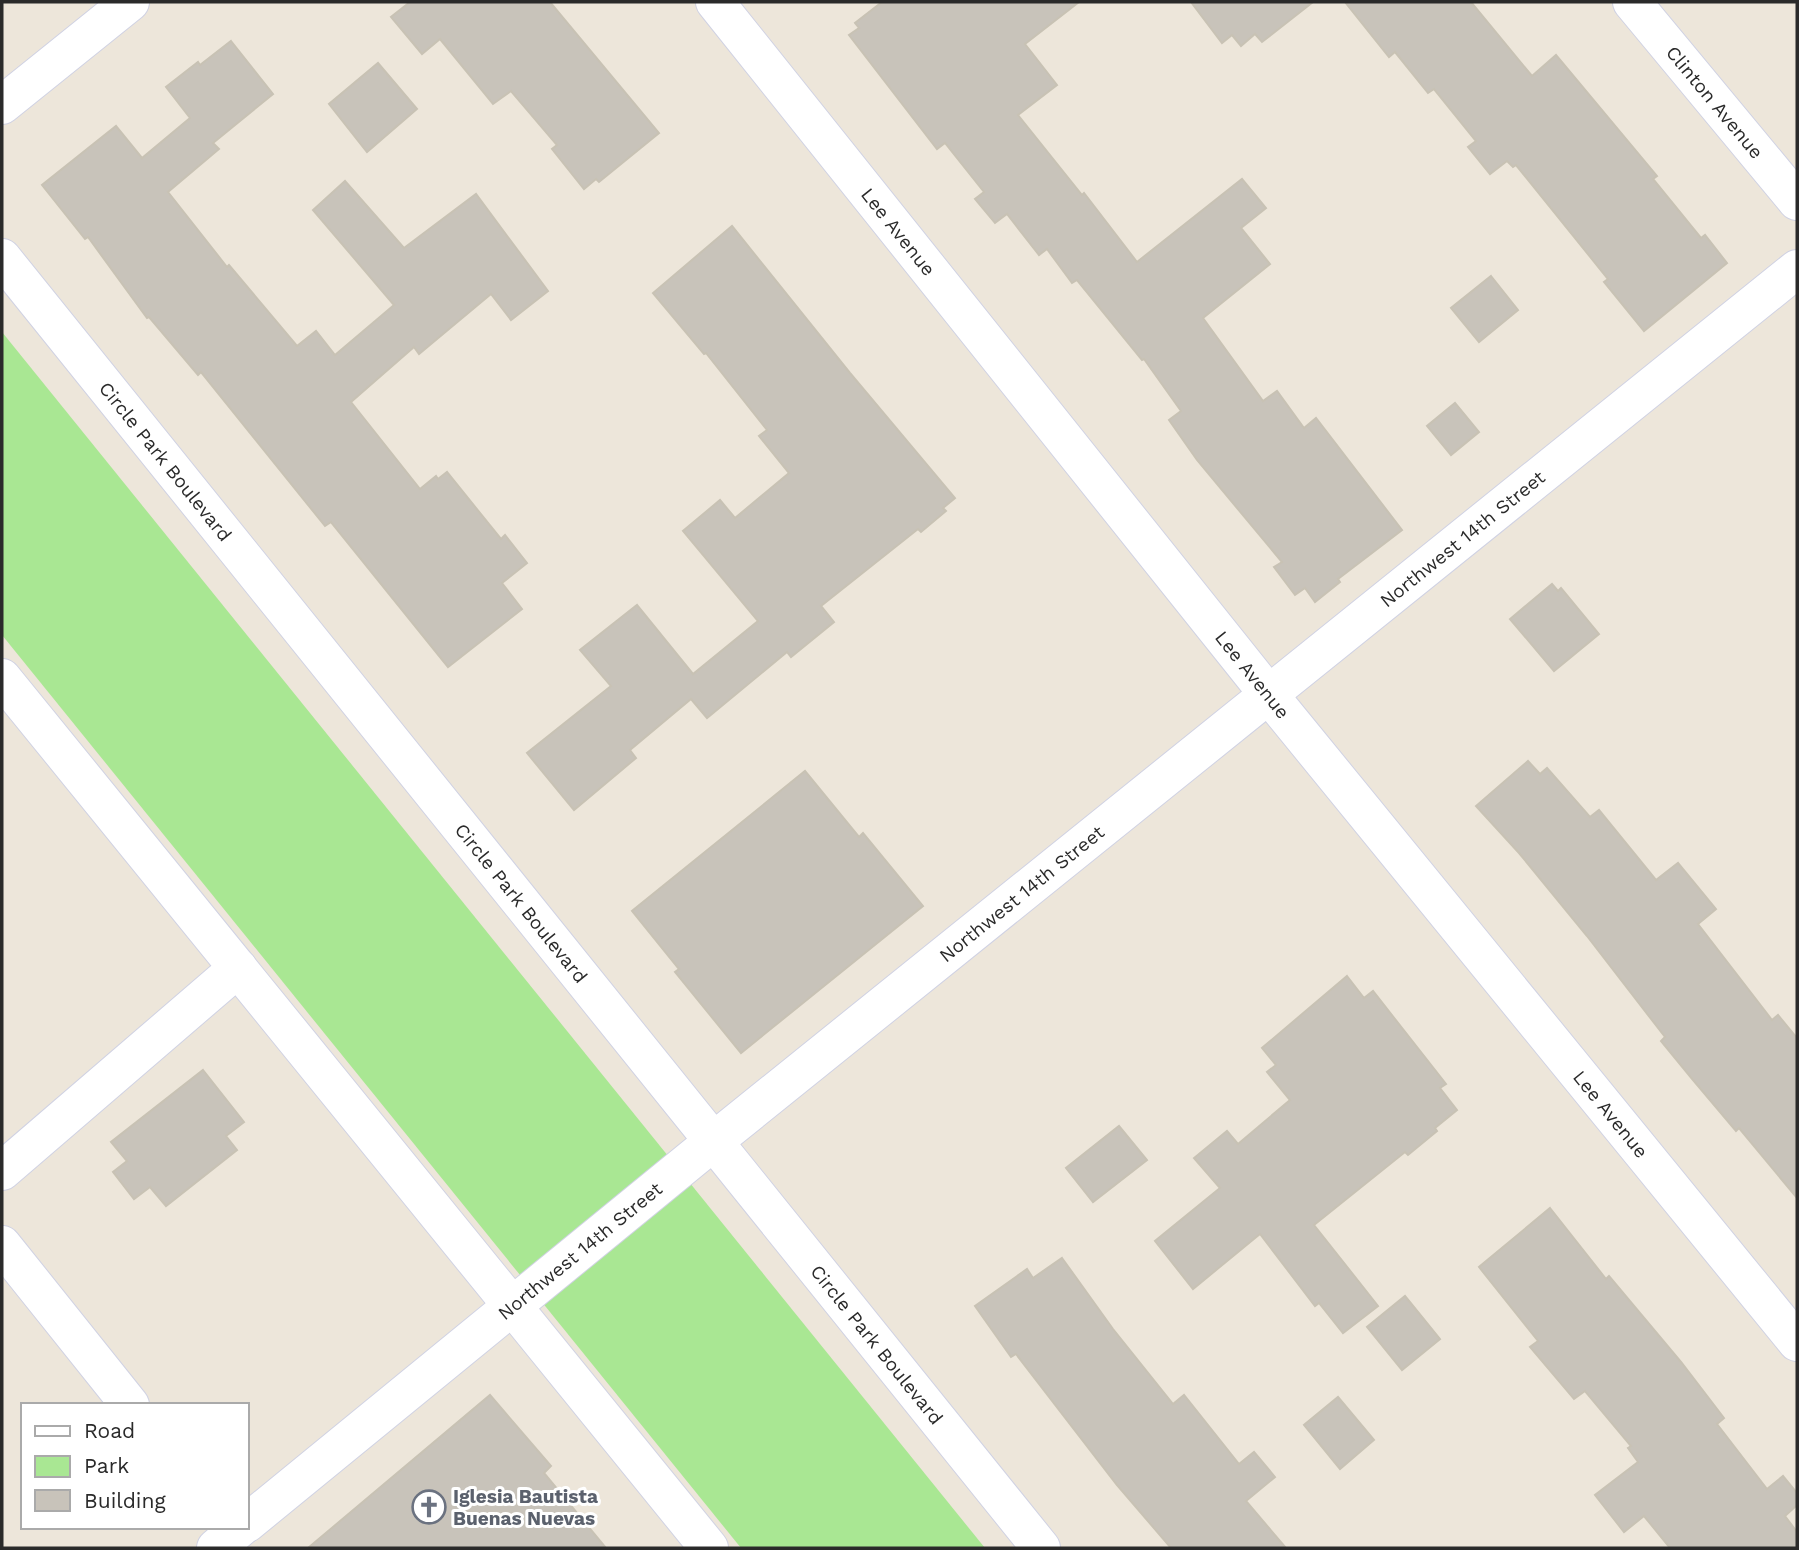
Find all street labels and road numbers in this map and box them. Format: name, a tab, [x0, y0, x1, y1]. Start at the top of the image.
street label: Clinton Avenue	[1662, 41, 1768, 163]
street label: Lee Avenue	[857, 183, 941, 280]
street label: Circle Park Boulevard	[95, 377, 237, 546]
street label: Northwest 14th Street	[1375, 465, 1549, 612]
street label: Lee Avenue	[1211, 626, 1295, 723]
street label: Circle Park Boulevard	[450, 818, 593, 987]
street label: Northwest 14th Street	[934, 820, 1109, 967]
street label: Lee Avenue	[1568, 1066, 1653, 1162]
street label: Northwest 14th Street	[493, 1177, 667, 1325]
street label: Circle Park Boulevard	[806, 1260, 948, 1429]

